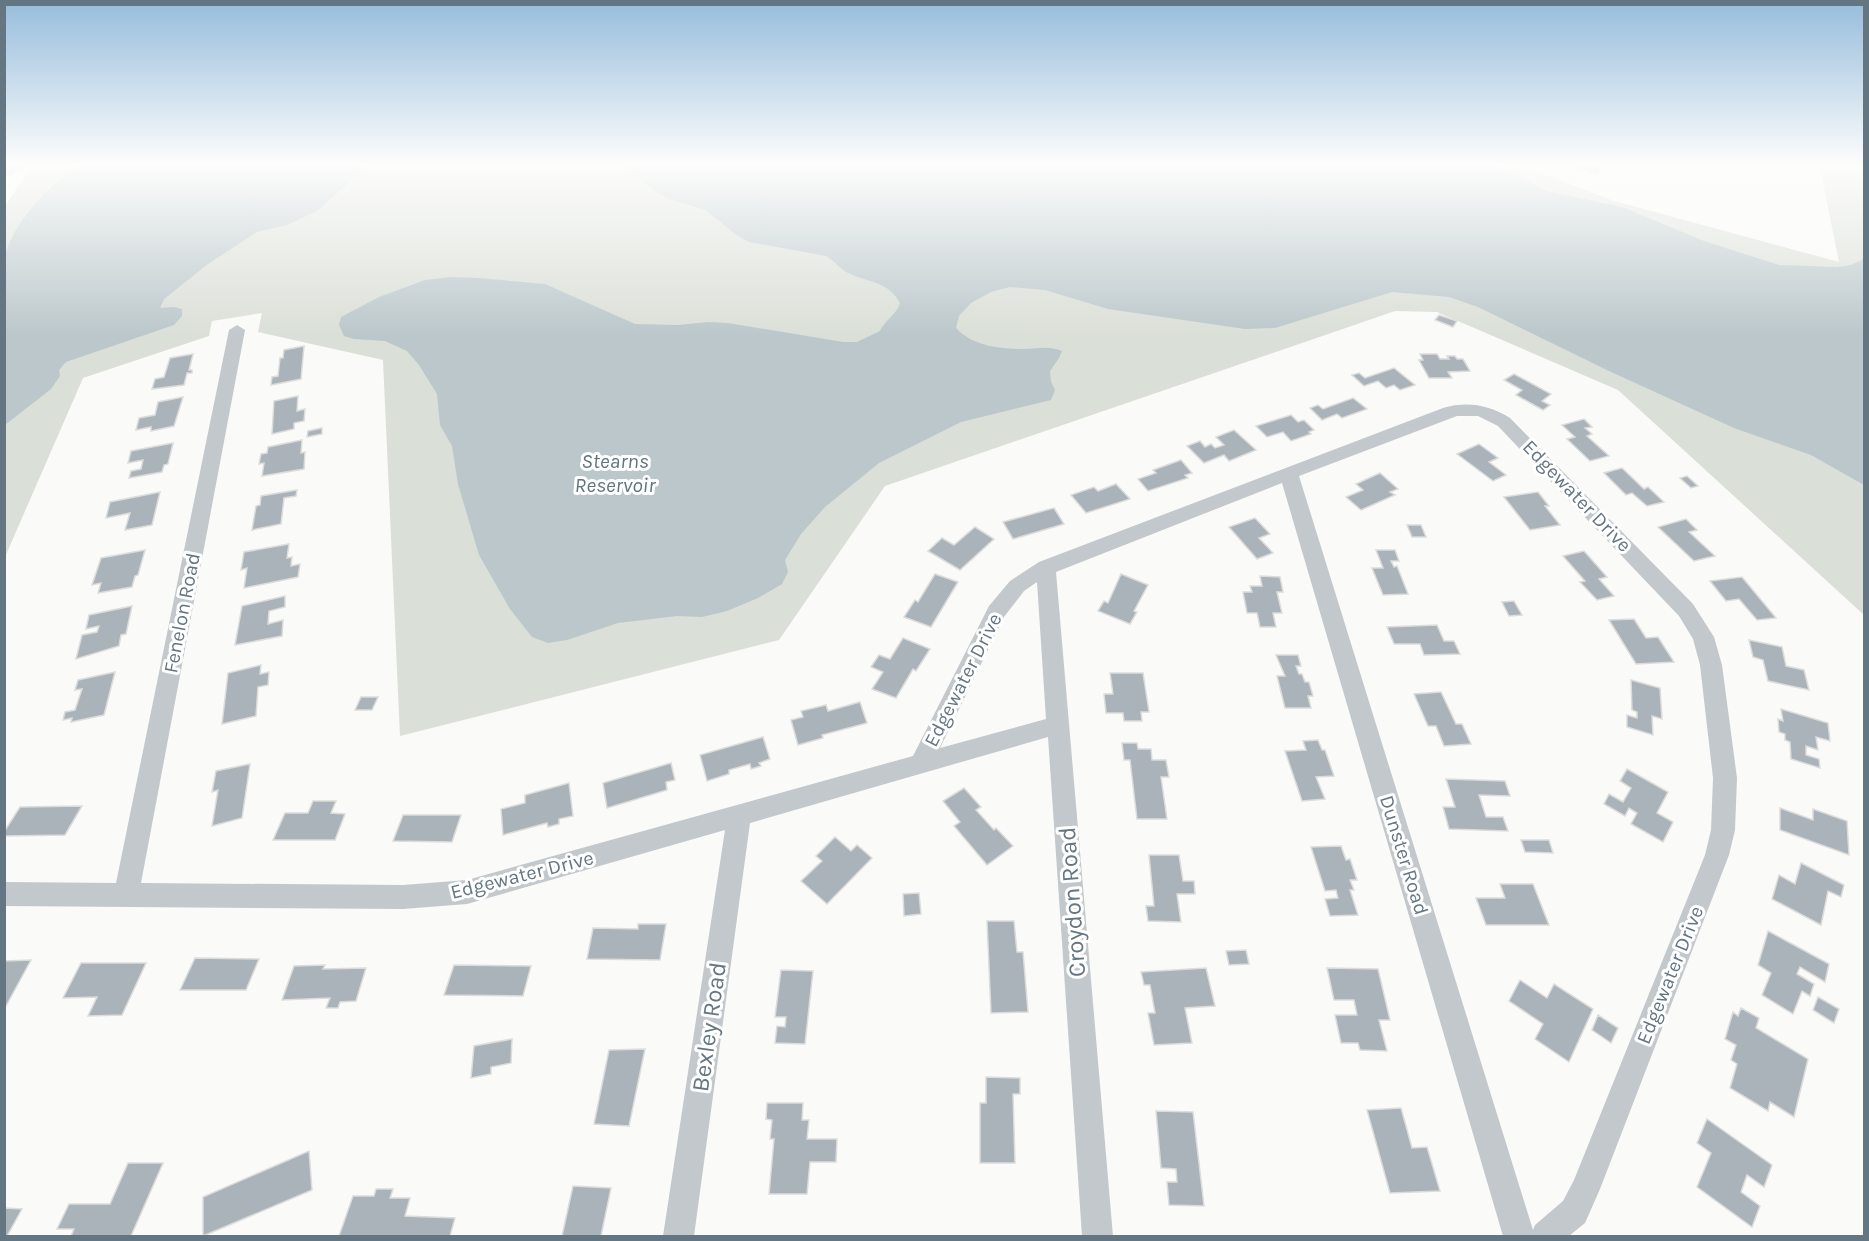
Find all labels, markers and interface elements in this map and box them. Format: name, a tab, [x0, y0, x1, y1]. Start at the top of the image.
street label: Edgewater Drive	[1518, 435, 1636, 557]
water label: Stearns Reservoir	[575, 449, 656, 497]
street label: Fenelon Road	[159, 551, 205, 675]
street label: Edgewater Drive	[919, 609, 1007, 751]
street label: Dunster Road	[1375, 792, 1433, 918]
street label: Croydon Road	[1053, 826, 1091, 978]
street label: Edgewater Drive	[448, 846, 596, 904]
street label: Edgewater Drive	[1632, 903, 1708, 1047]
street label: Bexley Road	[686, 960, 732, 1094]

